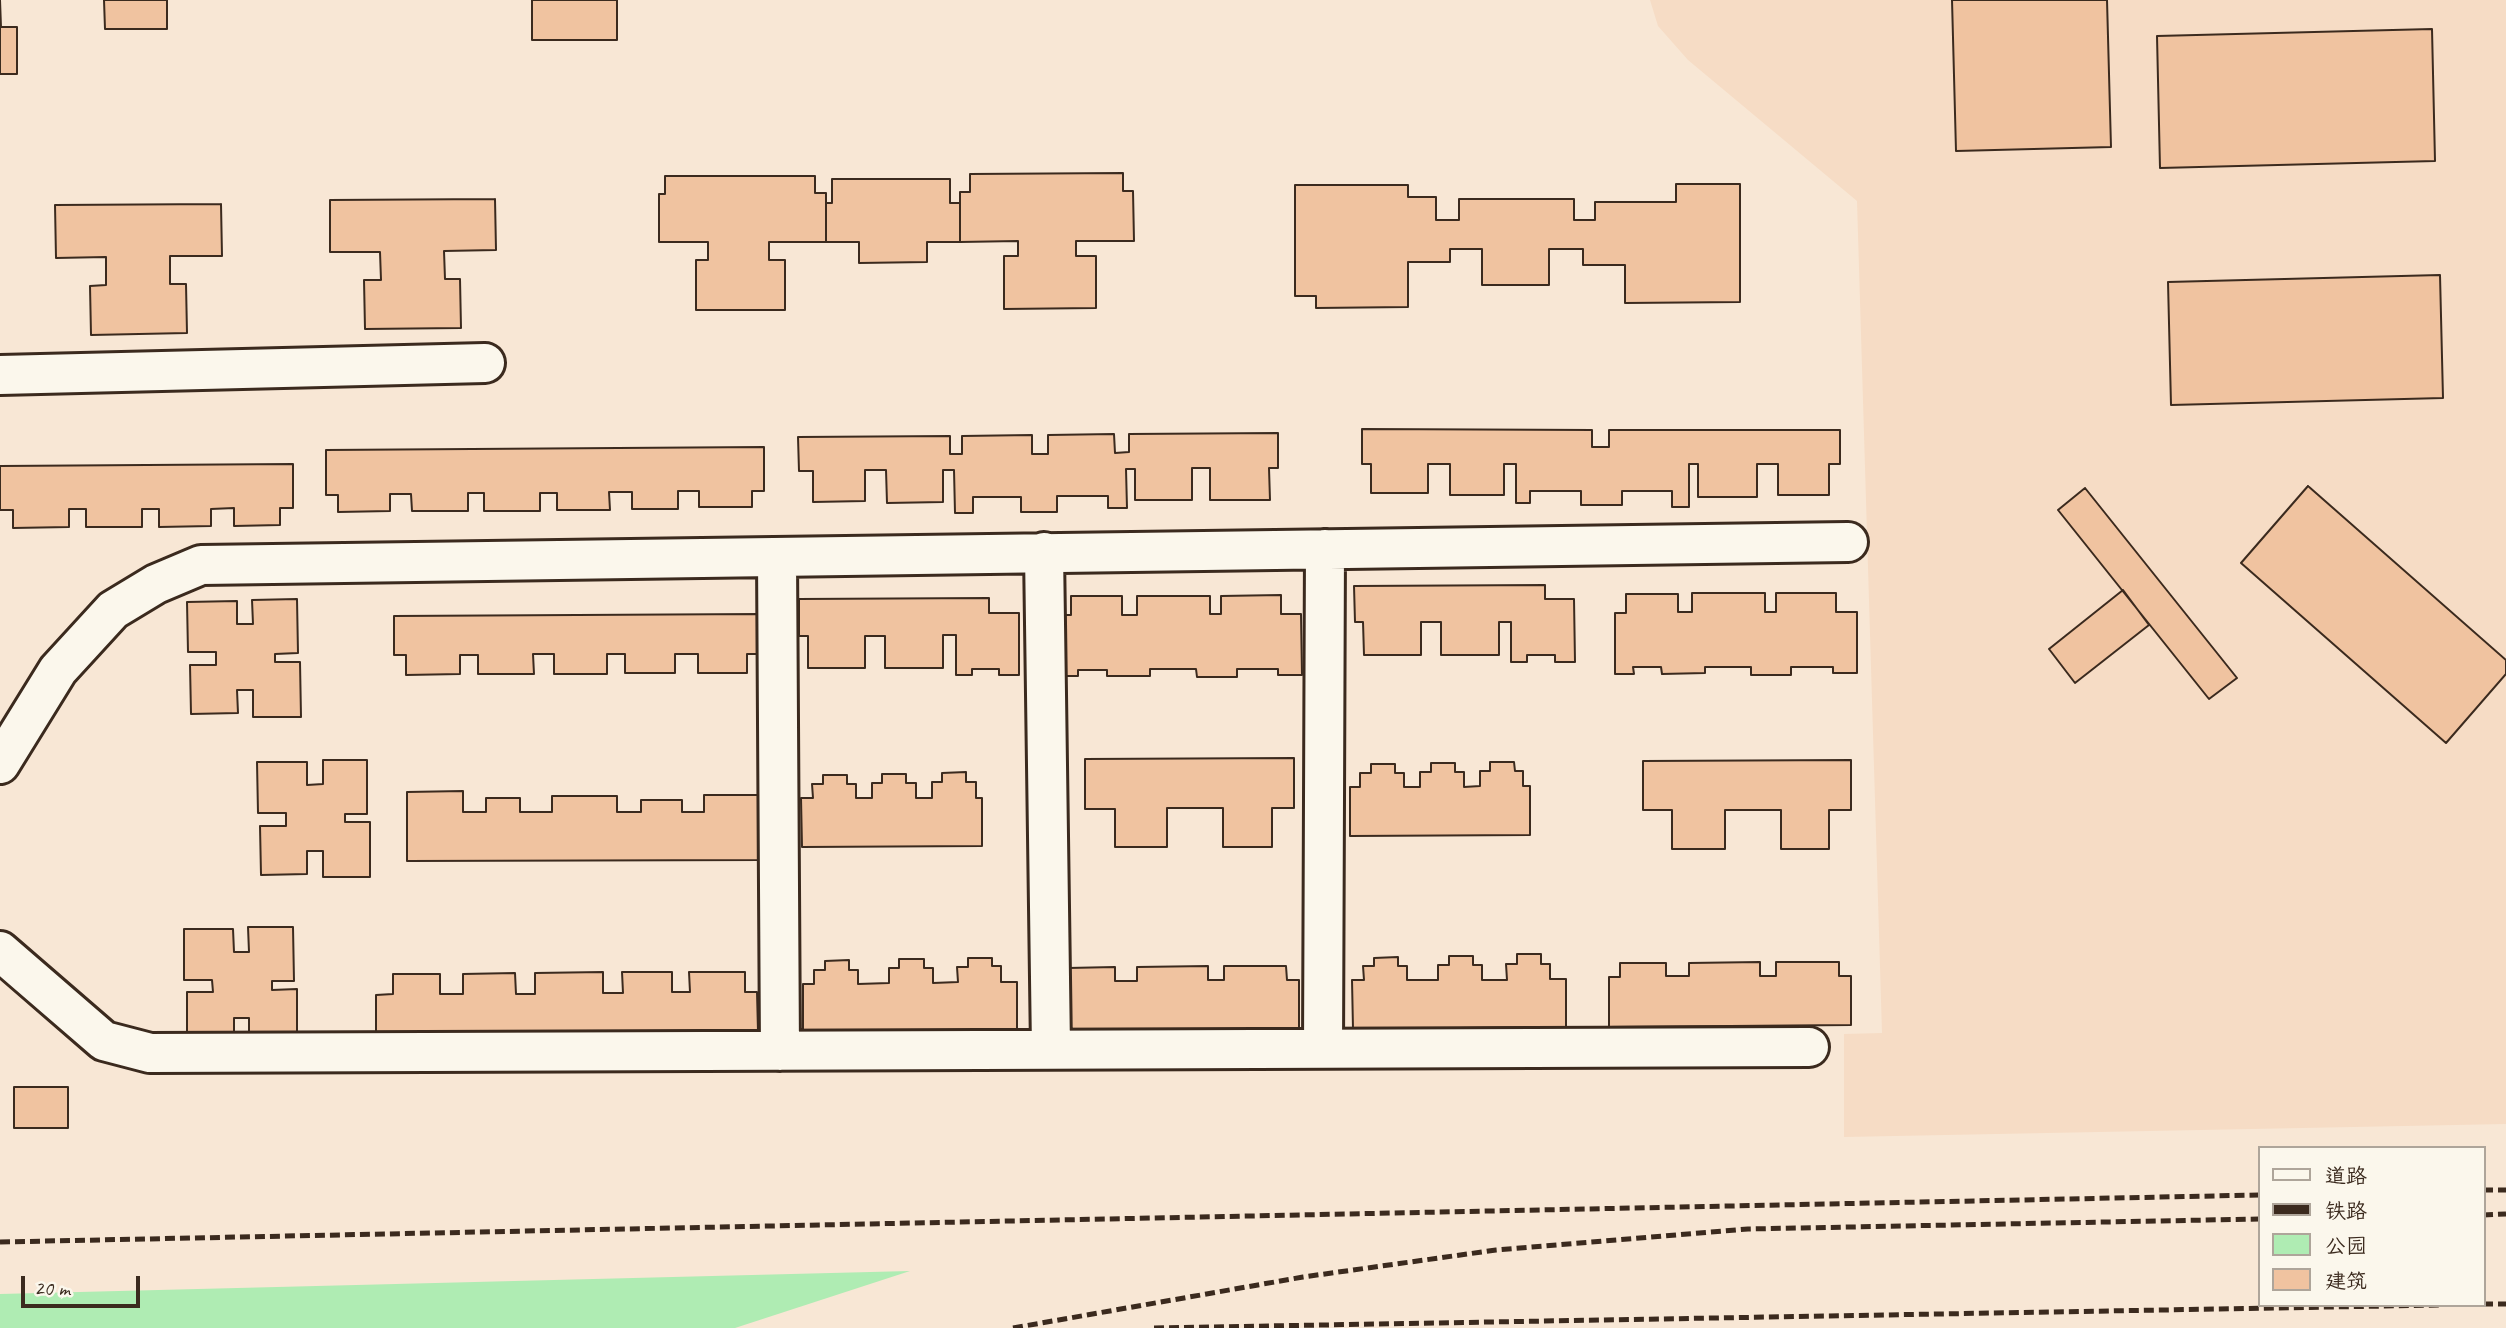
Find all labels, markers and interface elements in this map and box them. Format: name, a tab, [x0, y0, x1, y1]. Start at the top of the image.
legend	[2258, 1146, 2485, 1307]
text: 道路	[2325, 1163, 2367, 1189]
text: 铁路	[2325, 1198, 2367, 1224]
text: 公园	[2325, 1233, 2367, 1259]
scale bar	[24, 1262, 144, 1306]
text: 建筑	[2325, 1268, 2367, 1294]
text: 20 m	[34, 1275, 70, 1301]

